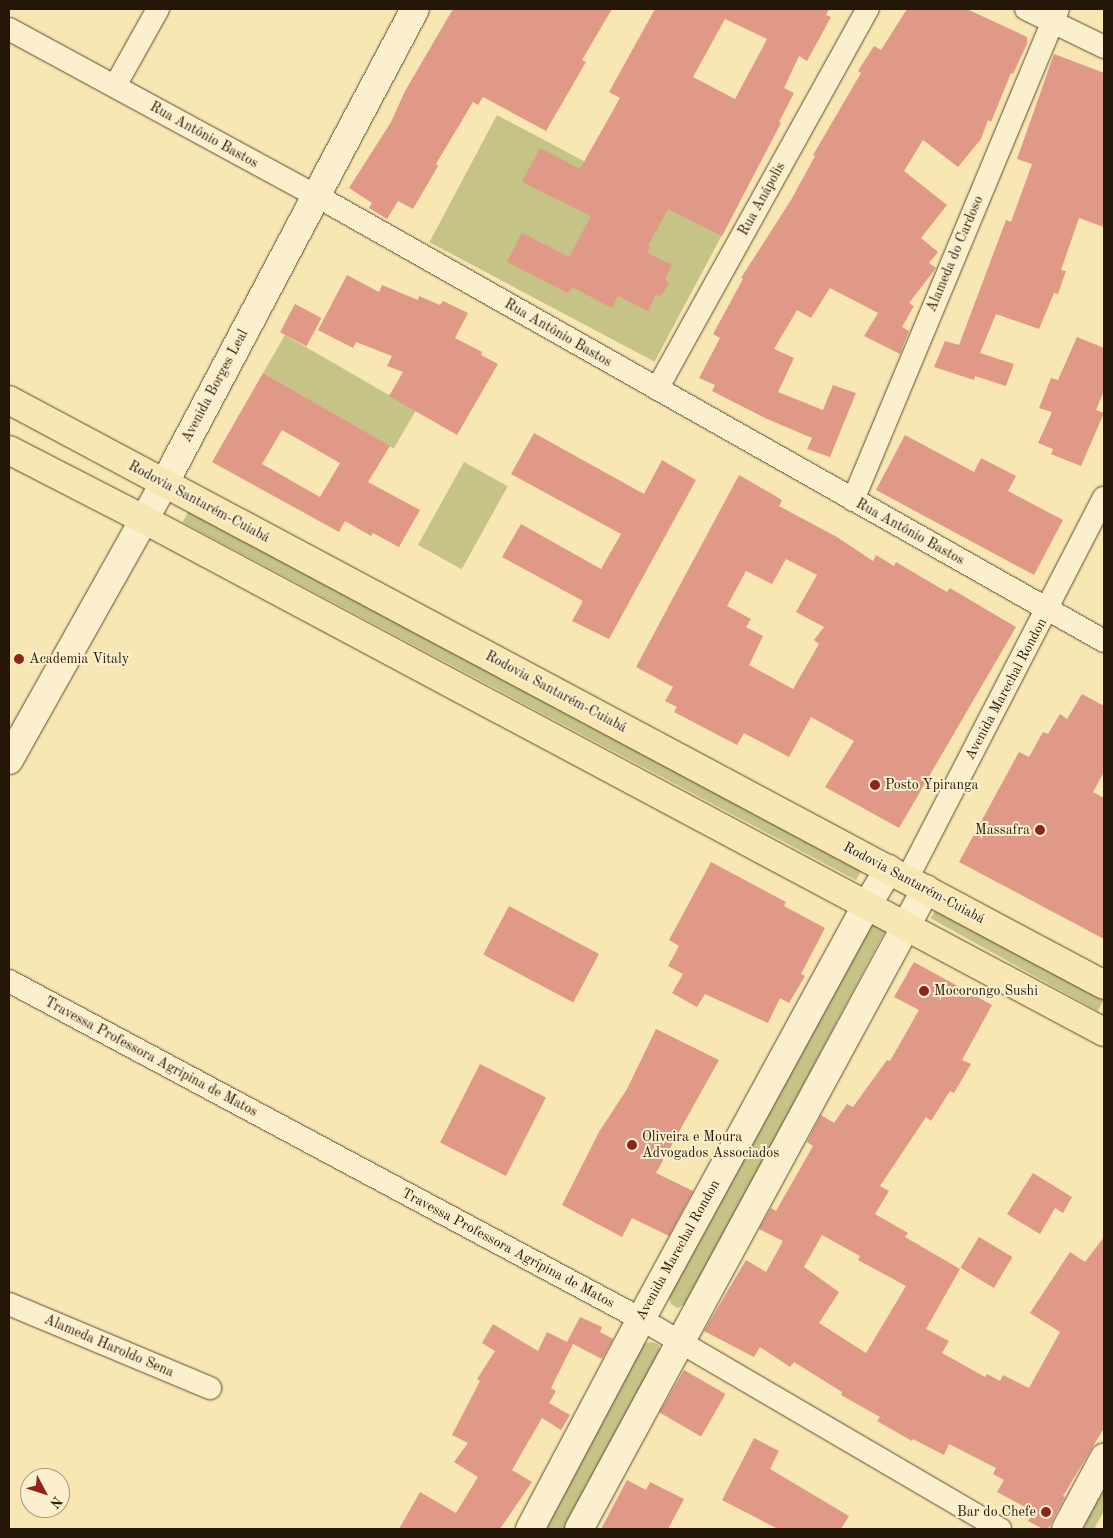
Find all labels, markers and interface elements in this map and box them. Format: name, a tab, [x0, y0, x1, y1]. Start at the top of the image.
street label: Rua Antônio Bastos	[147, 98, 261, 172]
street label: Rua Anápolis	[735, 159, 789, 239]
street label: Alameda do Cardoso	[923, 193, 987, 315]
street label: Rua Antônio Bastos	[501, 295, 615, 371]
street label: Avenida Borges Leal	[178, 327, 252, 445]
street label: Rodovia Santarém-Cuiabá	[125, 458, 273, 546]
street label: Rua Antônio Bastos	[853, 495, 967, 569]
street label: Avenida Marechal Rondon	[962, 615, 1050, 763]
street label: Rodovia Santarém-Cuiabá	[482, 648, 630, 736]
place label: Academia Vitaly	[29, 651, 129, 667]
marker: Academia Vitaly	[13, 653, 25, 665]
place label: Posto Ypiranga	[885, 777, 978, 793]
marker: Posto Ypiranga	[869, 779, 881, 791]
place label: Massafra	[975, 822, 1030, 838]
marker: Massafra	[1034, 824, 1046, 836]
street label: Rodovia Santarém-Cuiabá	[840, 839, 988, 927]
place label: Mocorongo Sushi	[934, 983, 1038, 999]
marker: Mocorongo Sushi	[918, 985, 930, 997]
street label: Travessa Professora Agripina de Matos	[42, 994, 260, 1120]
place label: Oliveira e Moura Advogados Associados	[642, 1129, 779, 1162]
marker: Oliveira e Moura Advogados Associados	[626, 1139, 638, 1151]
street label: Avenida Marechal Rondon	[632, 1177, 724, 1323]
street label: Travessa Professora Agripina de Matos	[399, 1185, 617, 1311]
street label: Alameda Haroldo Sena	[42, 1311, 176, 1381]
north arrow	[20, 1468, 70, 1518]
text: N	[47, 1493, 65, 1511]
place label: Bar do Chefe	[957, 1504, 1036, 1520]
marker: Bar do Chefe	[1040, 1506, 1052, 1518]

